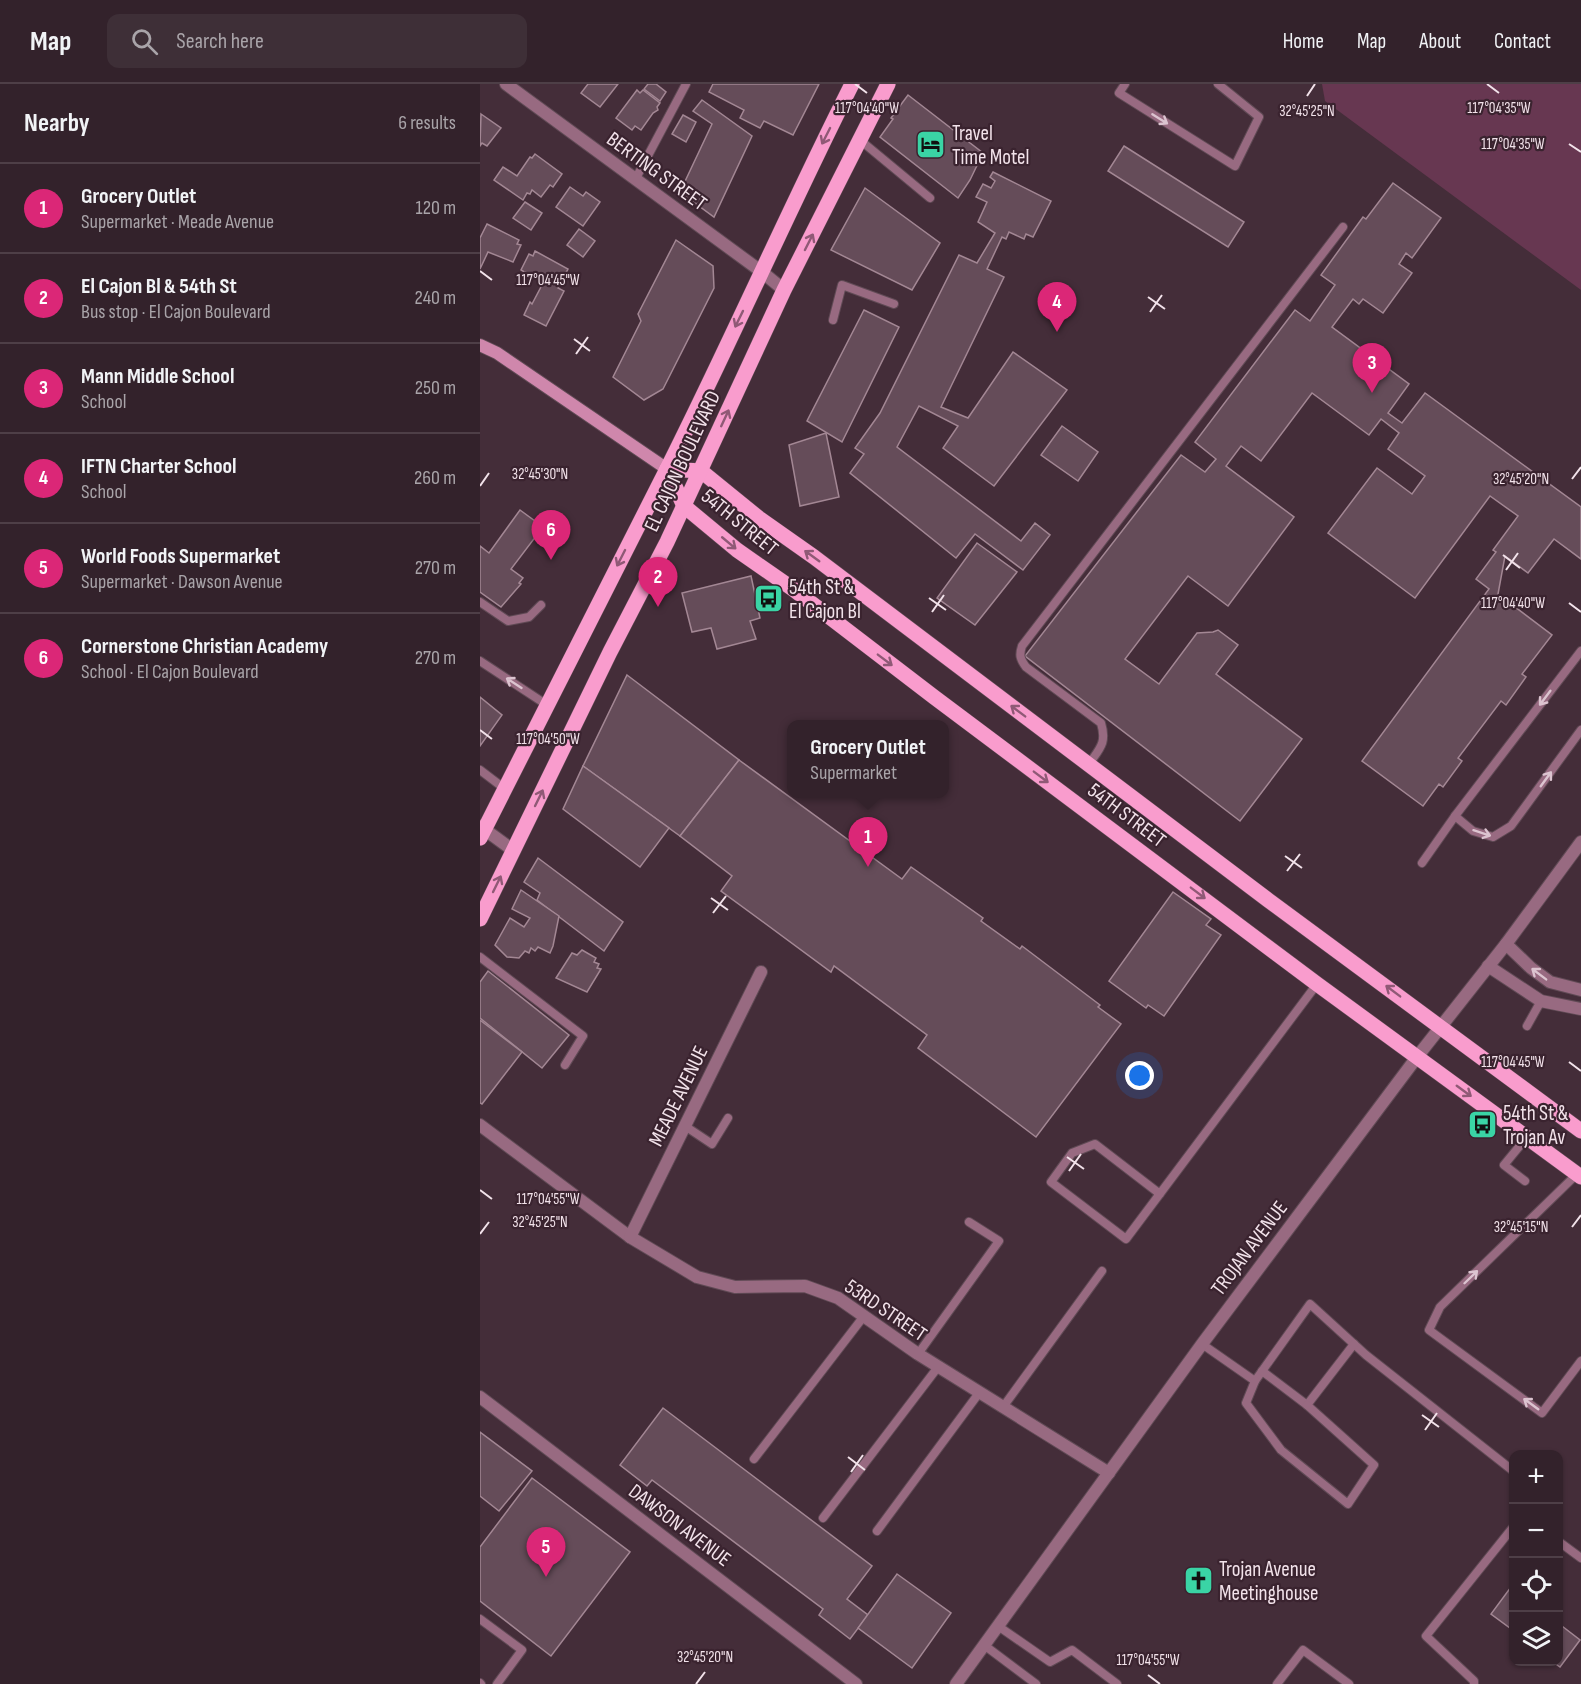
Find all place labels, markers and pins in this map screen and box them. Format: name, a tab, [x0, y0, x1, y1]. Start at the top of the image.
place label: Travel Time Motel	[952, 121, 1029, 170]
hotel icon: Travel Time Motel	[915, 129, 947, 161]
pin: 4	[1038, 282, 1076, 332]
pin: 3	[1352, 344, 1392, 393]
pin: 6	[532, 510, 570, 560]
pin: 2	[638, 558, 678, 607]
place label: 54th St & El Cajon Bl	[789, 575, 861, 624]
bus stop icon: 54th St & El Cajon Bl	[752, 583, 784, 615]
pin: 1	[848, 818, 888, 867]
place label: 54th St & Trojan Av	[1503, 1101, 1569, 1150]
bus stop icon: 54th St & Trojan Av	[1466, 1109, 1498, 1141]
pin: 5	[526, 1528, 566, 1577]
place label: Trojan Avenue Meetinghouse	[1219, 1557, 1318, 1606]
church icon: Trojan Avenue Meetinghouse	[1182, 1565, 1214, 1597]

